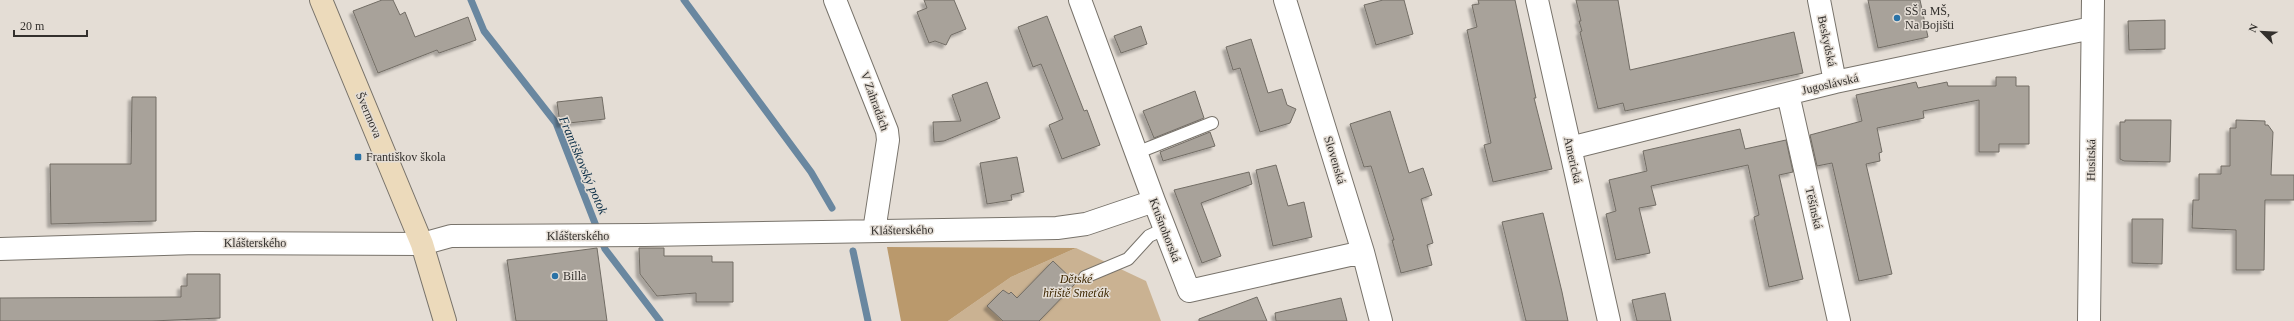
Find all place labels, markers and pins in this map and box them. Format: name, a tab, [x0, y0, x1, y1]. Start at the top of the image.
place label: SŠ a MŠ, Na Bojišti	[1905, 4, 1955, 32]
marker: SŠ a MŠ, Na Bojišti	[1892, 13, 1902, 23]
place label: Františkov škola	[366, 150, 446, 164]
marker: Františkov škola	[353, 152, 363, 162]
place label: Billa	[563, 269, 587, 283]
marker: Billa	[550, 271, 560, 281]

